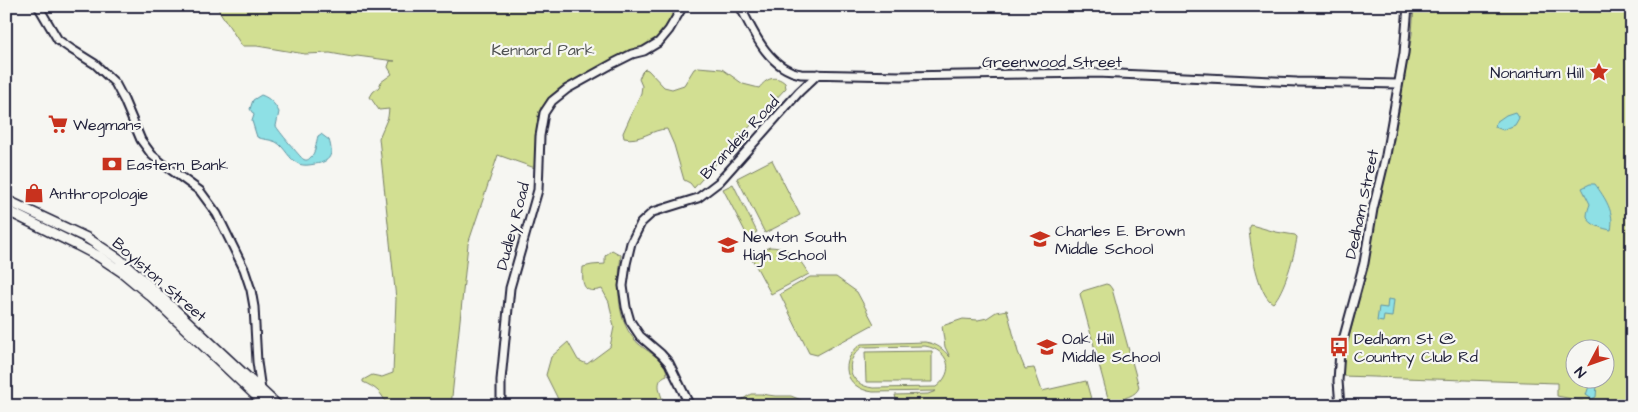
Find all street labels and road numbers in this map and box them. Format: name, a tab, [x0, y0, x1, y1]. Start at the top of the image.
street label: Greenwood Street	[982, 51, 1123, 73]
street label: Brandeis Road	[695, 91, 784, 184]
street label: Dedham Street	[1340, 147, 1384, 261]
street label: Dudley Road	[491, 180, 536, 273]
street label: Boylston Street	[107, 232, 212, 328]

